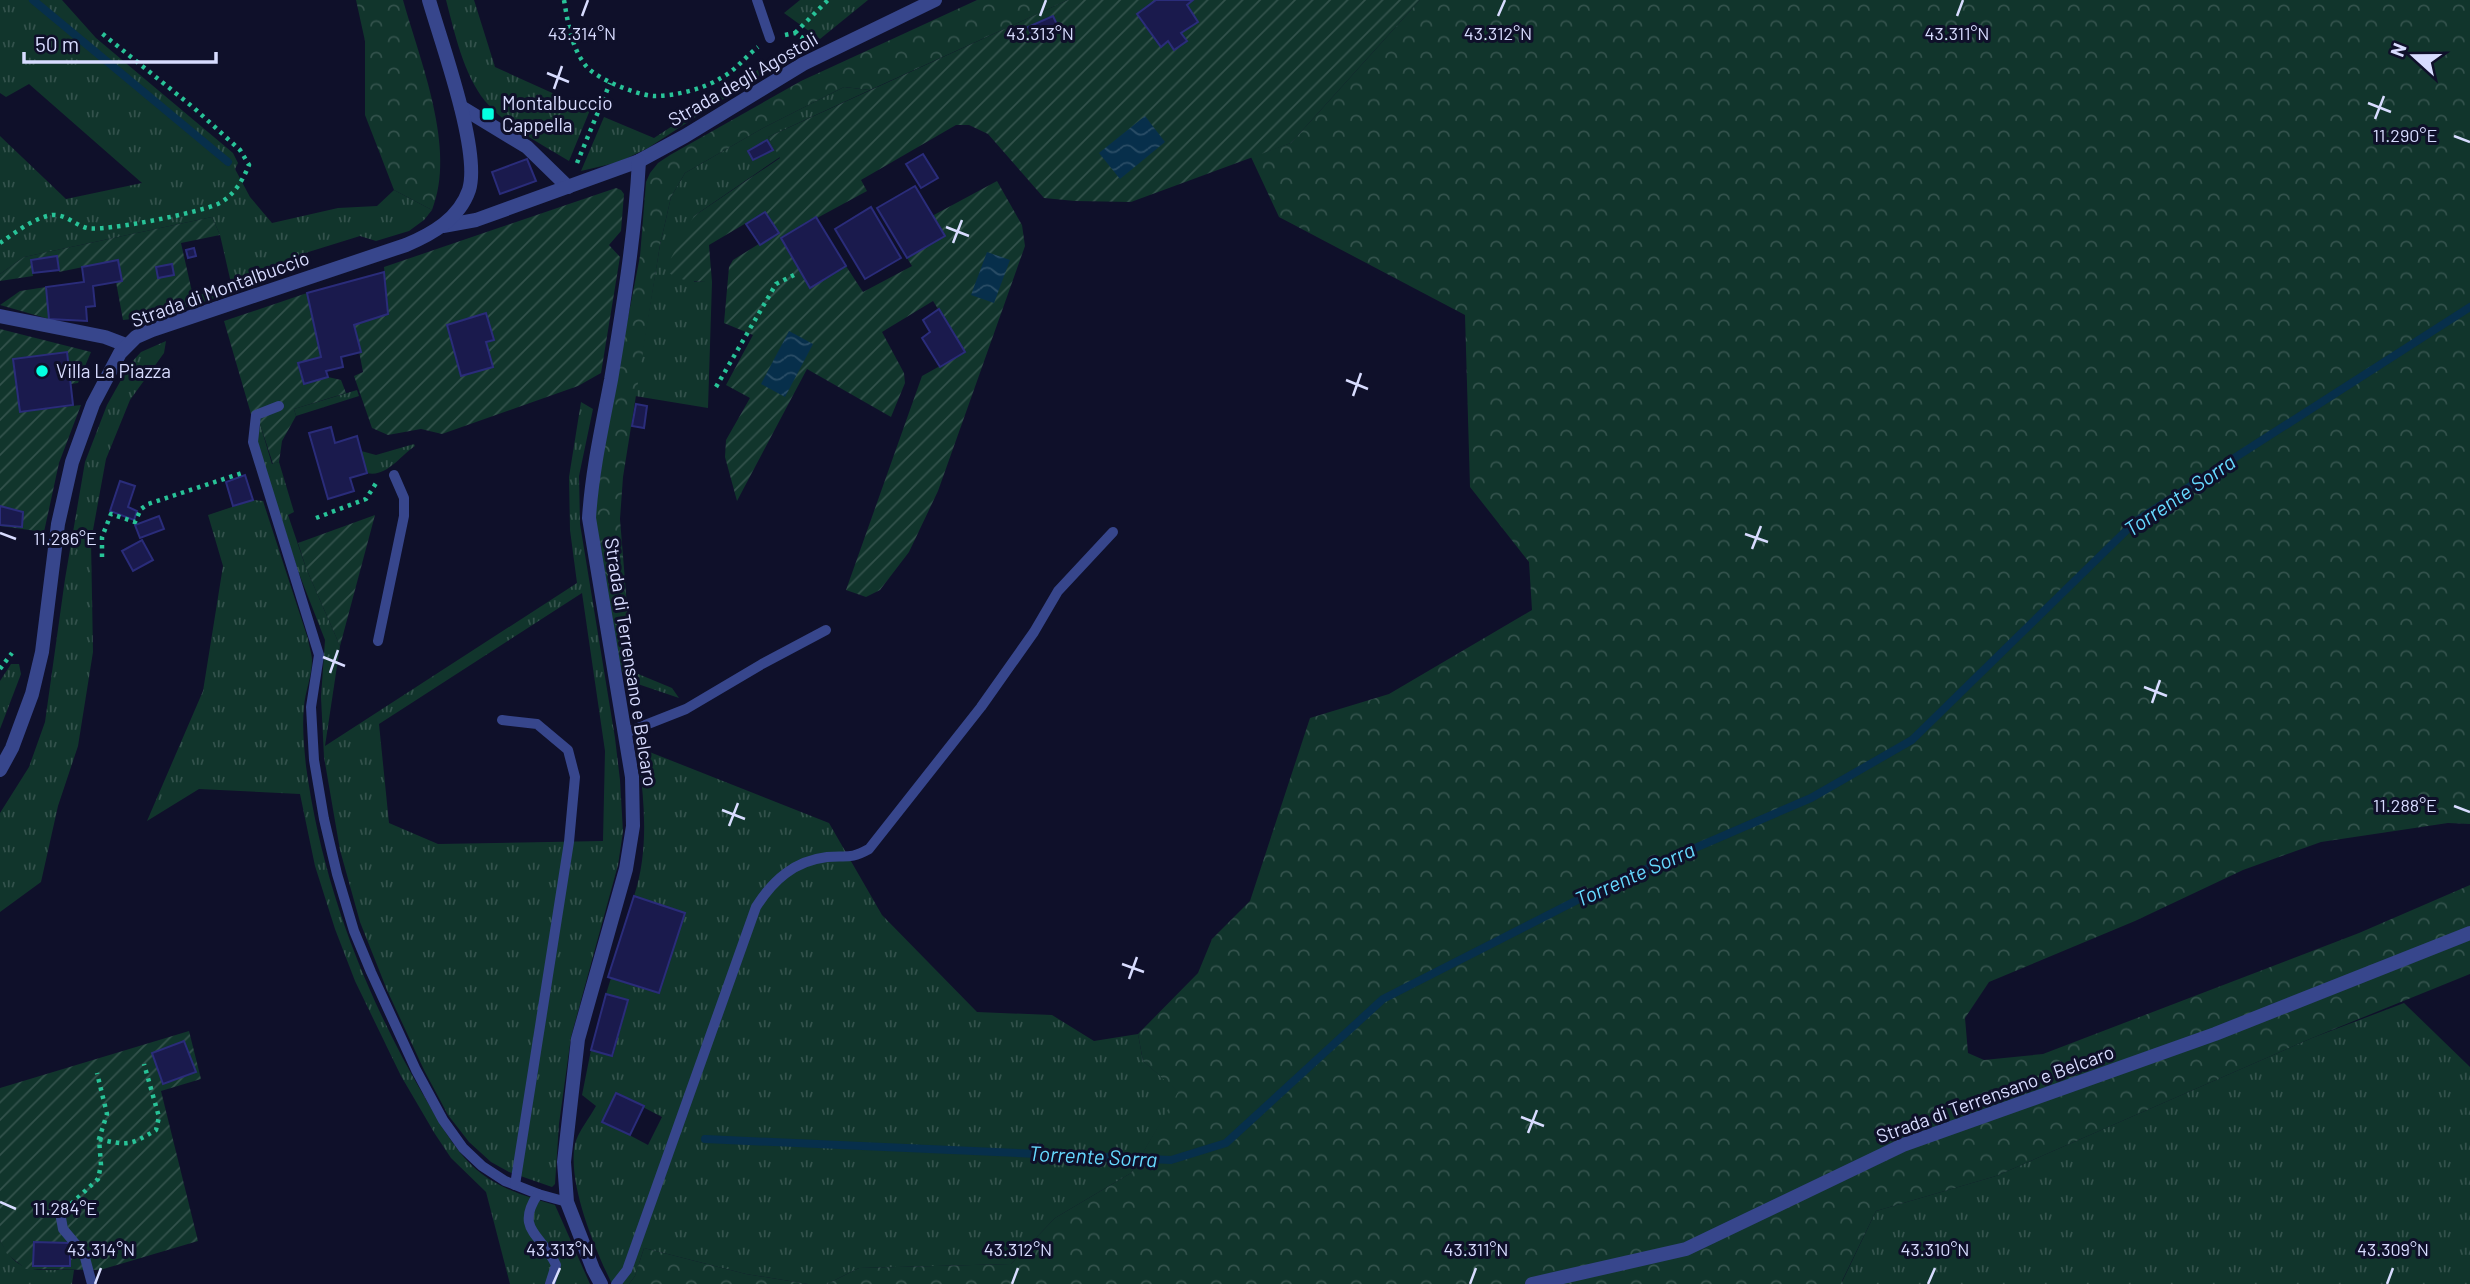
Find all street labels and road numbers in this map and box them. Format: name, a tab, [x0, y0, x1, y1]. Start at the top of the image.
street label: Strada degli Agostoli	[664, 26, 822, 131]
street label: Strada di Montalbuccio	[127, 246, 312, 332]
street label: Strada di Terrensano e Belcaro	[600, 536, 663, 788]
street label: Strada di Terrensano e Belcaro	[1873, 1040, 2117, 1147]

